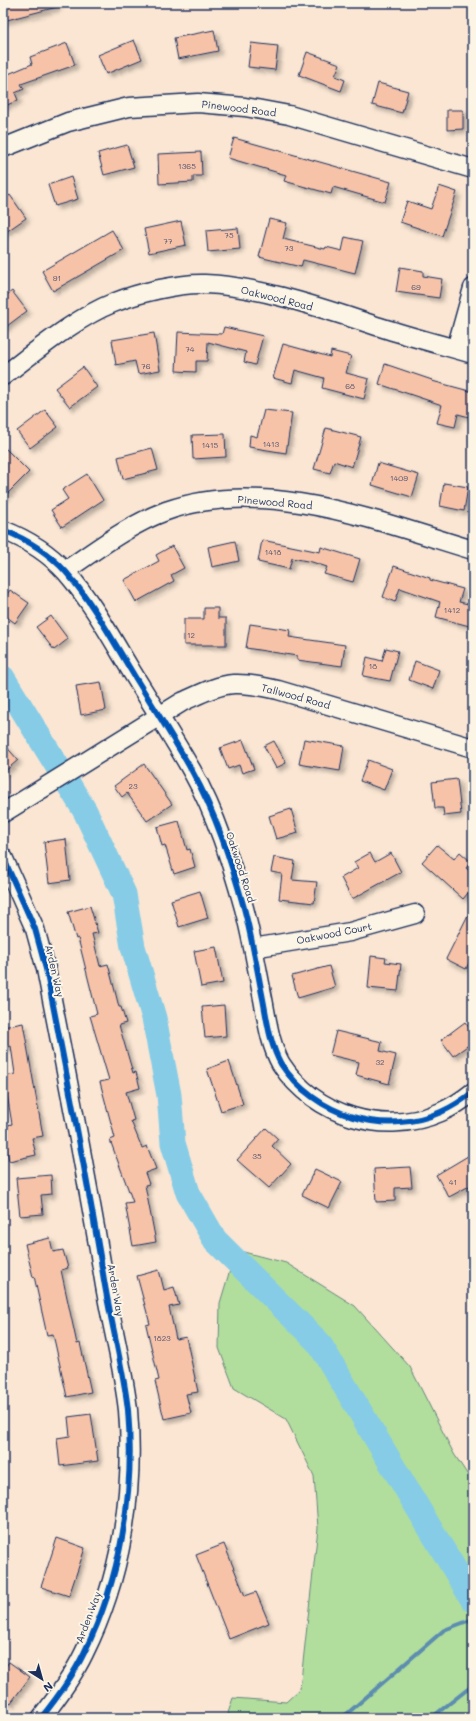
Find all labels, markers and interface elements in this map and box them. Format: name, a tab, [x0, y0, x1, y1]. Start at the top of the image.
street label: Pinewood Road	[201, 96, 277, 120]
house number: 1365	[178, 161, 196, 171]
house number: 75	[224, 230, 234, 240]
house number: 77	[164, 236, 173, 246]
house number: 73	[284, 243, 294, 253]
house number: 91	[53, 273, 61, 283]
street label: Oakwood Road	[240, 282, 314, 314]
house number: 69	[411, 282, 421, 292]
house number: 74	[185, 344, 195, 354]
house number: 76	[141, 361, 151, 371]
house number: 68	[345, 381, 355, 391]
house number: 1413	[263, 439, 280, 449]
house number: 1415	[202, 440, 219, 450]
house number: 1409	[390, 473, 408, 483]
street label: Pinewood Road	[237, 492, 313, 512]
house number: 1418	[265, 547, 281, 557]
house number: 1412	[444, 605, 460, 615]
house number: 12	[187, 630, 195, 640]
house number: 18	[369, 661, 377, 671]
street label: Tallwood Road	[260, 680, 332, 712]
house number: 23	[128, 781, 138, 791]
street label: Oakwood Road	[223, 830, 259, 904]
street label: Oakwood Court	[295, 919, 373, 947]
street label: Arden Way	[42, 943, 68, 999]
house number: 32	[375, 1057, 385, 1067]
house number: 35	[252, 1151, 262, 1161]
house number: 41	[449, 1177, 457, 1187]
street label: Arden Way	[104, 1262, 128, 1318]
house number: 1823	[153, 1333, 171, 1343]
street label: Arden Way	[72, 1590, 104, 1644]
north arrow	[22, 1659, 62, 1699]
text: N	[40, 1679, 56, 1696]

